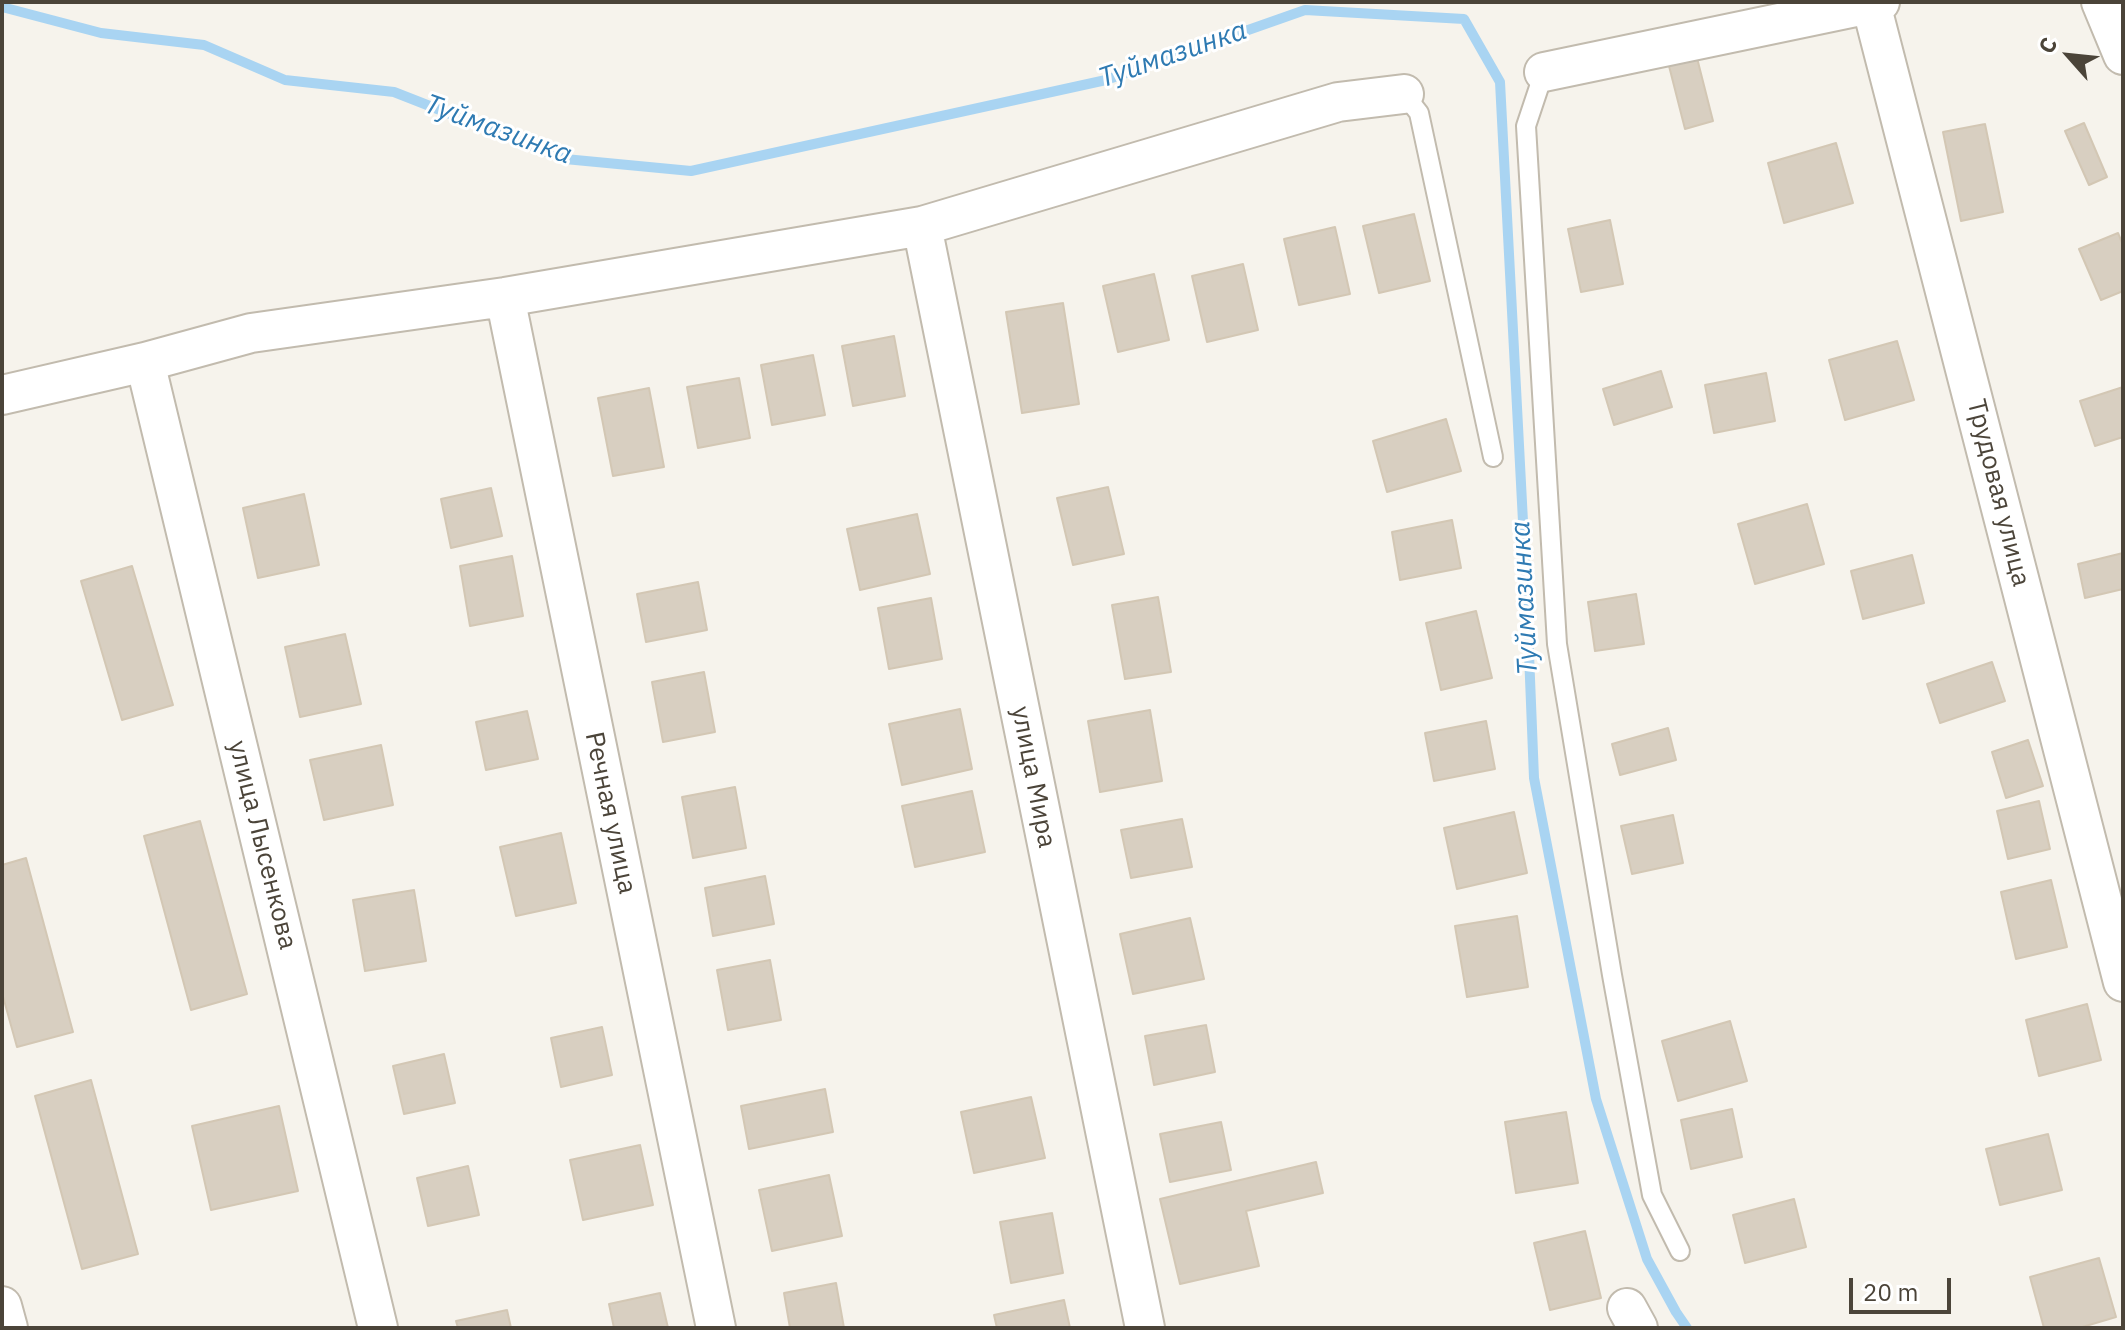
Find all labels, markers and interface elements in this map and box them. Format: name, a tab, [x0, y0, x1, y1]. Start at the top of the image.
water label: Туймазинка	[1094, 14, 1252, 96]
north arrow	[2029, 16, 2109, 96]
text: С	[2031, 32, 2063, 58]
water label: Туймазинка	[420, 88, 576, 172]
street label: Трудовая улица	[1960, 396, 2036, 590]
water label: Туймазинка	[1504, 520, 1546, 676]
street label: улица Мира	[1004, 704, 1062, 850]
street label: Речная улица	[578, 729, 642, 897]
street label: улица Лысенкова	[221, 737, 303, 953]
scale bar	[1853, 1262, 1955, 1312]
text: 20 m	[1863, 1276, 1918, 1308]

